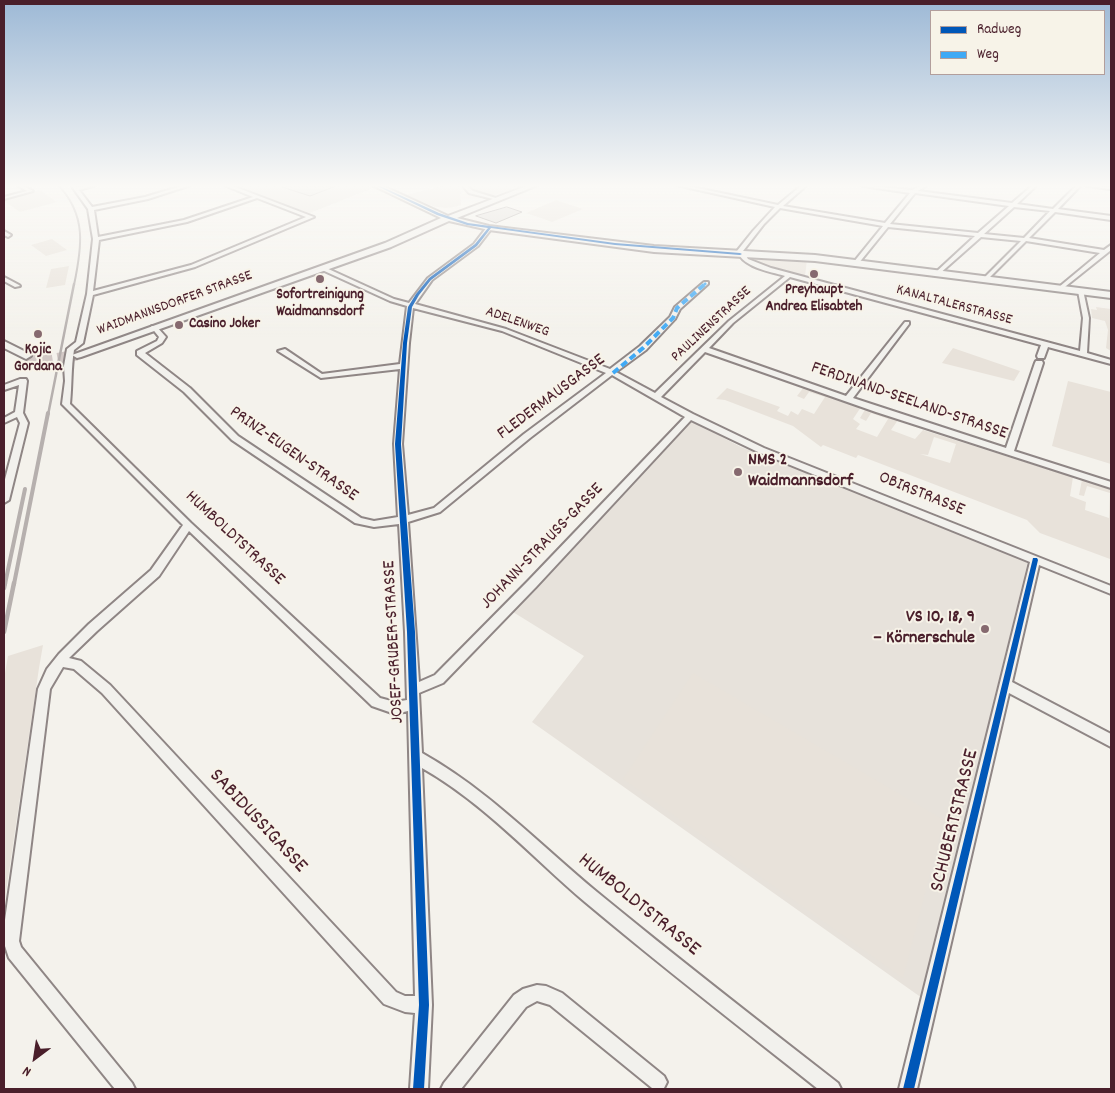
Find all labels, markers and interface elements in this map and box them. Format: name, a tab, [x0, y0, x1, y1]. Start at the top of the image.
legend	[930, 10, 1105, 75]
text: Radweg	[977, 19, 1021, 41]
text: Weg	[977, 44, 999, 66]
street label: WAIDMANNSDORFER STRASSE	[95, 268, 255, 340]
marker: Preyhaupt Andrea Elisabteh	[808, 268, 820, 280]
marker: Sofortreinigung Waidmannsdorf	[314, 273, 326, 285]
place label: Preyhaupt Andrea Elisabteh	[766, 282, 862, 317]
street label: KANALTALERSTRASSE	[894, 282, 1014, 330]
street label: PAULINENSTRASSE	[668, 283, 756, 367]
place label: Sofortreinigung Waidmannsdorf	[276, 287, 364, 322]
street label: ADELENWEG	[483, 304, 551, 342]
place label: Casino Joker	[189, 316, 260, 334]
marker: Casino Joker	[173, 319, 185, 331]
marker: Kojic Gordana	[32, 328, 44, 340]
place label: Kojic Gordana	[14, 342, 62, 377]
street label: FLEDERMAUSGASSE	[494, 350, 610, 446]
street label: FERDINAND-SEELAND-STRASSE	[808, 358, 1010, 446]
street label: PRINZ-EUGEN-STRASSE	[224, 402, 362, 508]
place label: NMS 2 Waidmannsdorf	[748, 451, 853, 494]
marker: NMS 2 Waidmannsdorf	[732, 466, 744, 478]
street label: OBIRSTRASSE	[875, 468, 967, 522]
street label: JOHANN-STRAUSS-GASSE	[477, 479, 609, 615]
street label: HUMBOLDTSTRASSE	[179, 487, 289, 591]
street label: JOSEF-GRUBER-STRASSE	[380, 560, 410, 724]
place label: VS 10, 18, 9 – Körnerschule	[873, 608, 975, 650]
marker: VS 10, 18, 9 – Körnerschule	[979, 623, 991, 635]
street label: SCHUBERTSTRASSE	[926, 747, 986, 895]
street label: SABIDUSSIGASSE	[202, 765, 312, 879]
street label: HUMBOLDTSTRASSE	[572, 849, 704, 963]
north arrow	[10, 1033, 60, 1083]
text: N	[19, 1061, 35, 1081]

